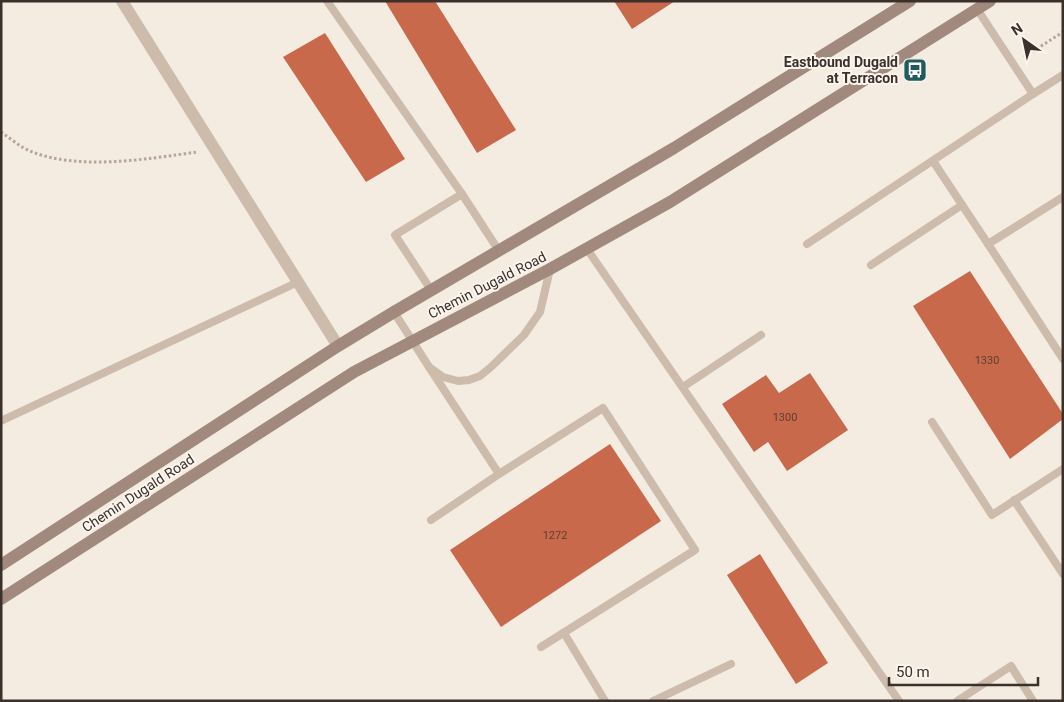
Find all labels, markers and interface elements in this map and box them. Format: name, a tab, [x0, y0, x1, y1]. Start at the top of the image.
north arrow	[999, 15, 1049, 65]
text: N	[1008, 20, 1025, 39]
place label: Eastbound Dugald at Terracon	[784, 54, 898, 86]
bus stop icon: Eastbound Dugald at Terracon	[902, 57, 928, 83]
street label: Chemin Dugald Road	[425, 248, 549, 322]
house number: 1330	[975, 354, 999, 367]
house number: 1300	[773, 411, 797, 424]
street label: Chemin Dugald Road	[79, 451, 197, 535]
house number: 1272	[543, 529, 567, 542]
scale bar	[889, 654, 1038, 686]
text: 50 m	[896, 663, 930, 681]

